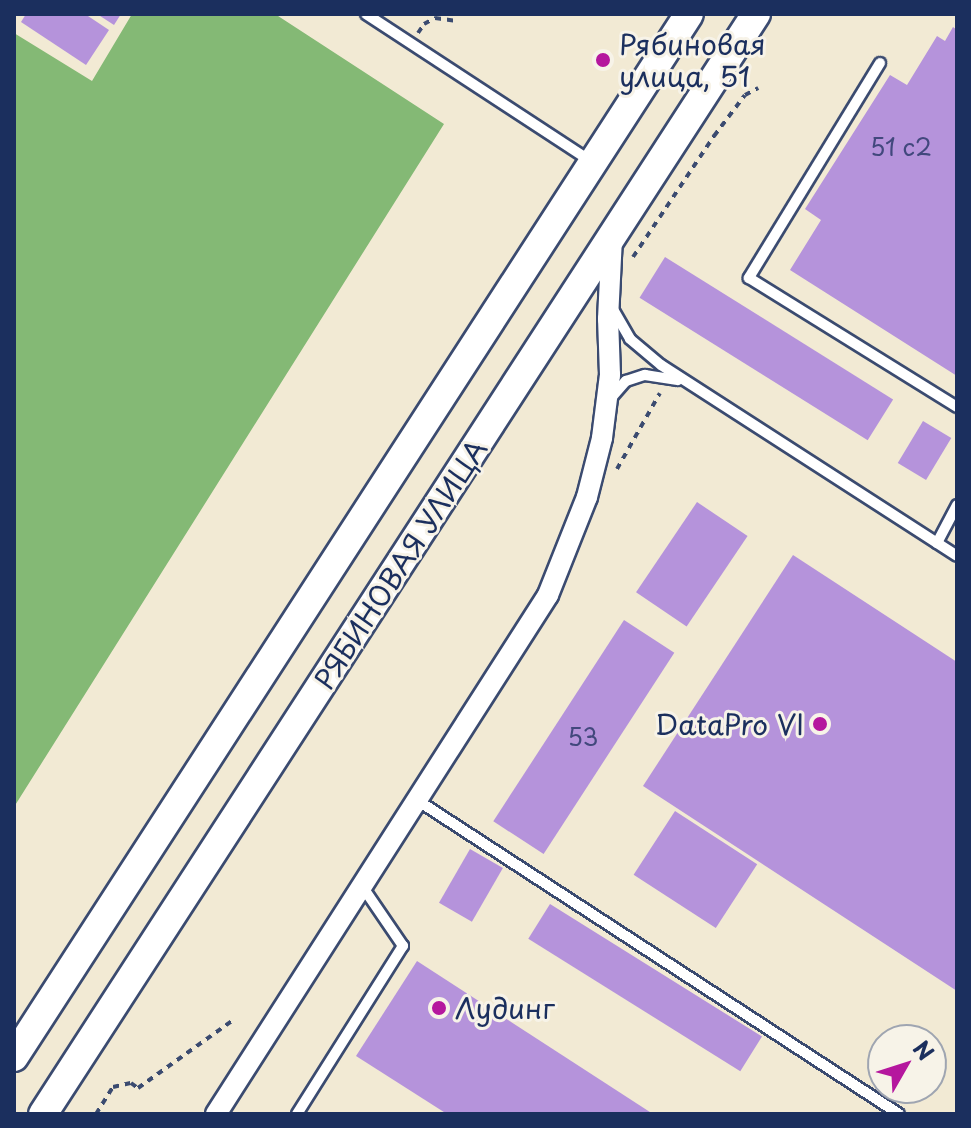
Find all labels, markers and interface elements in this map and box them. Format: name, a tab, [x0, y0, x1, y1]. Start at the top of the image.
place label: Рябиновая улица, 51	[619, 27, 766, 93]
marker: Рябиновая улица, 51	[594, 51, 612, 69]
house number: 51 с2	[870, 133, 932, 161]
street label: РЯБИНОВАЯ УЛИЦА	[307, 434, 493, 694]
place label: DataPro VI	[653, 707, 804, 741]
marker: DataPro VI	[811, 715, 829, 733]
house number: 53	[568, 723, 598, 751]
place label: Лудинг	[455, 991, 555, 1025]
marker: Лудинг	[430, 999, 448, 1017]
north arrow	[867, 1024, 947, 1104]
text: N	[906, 1033, 943, 1067]

